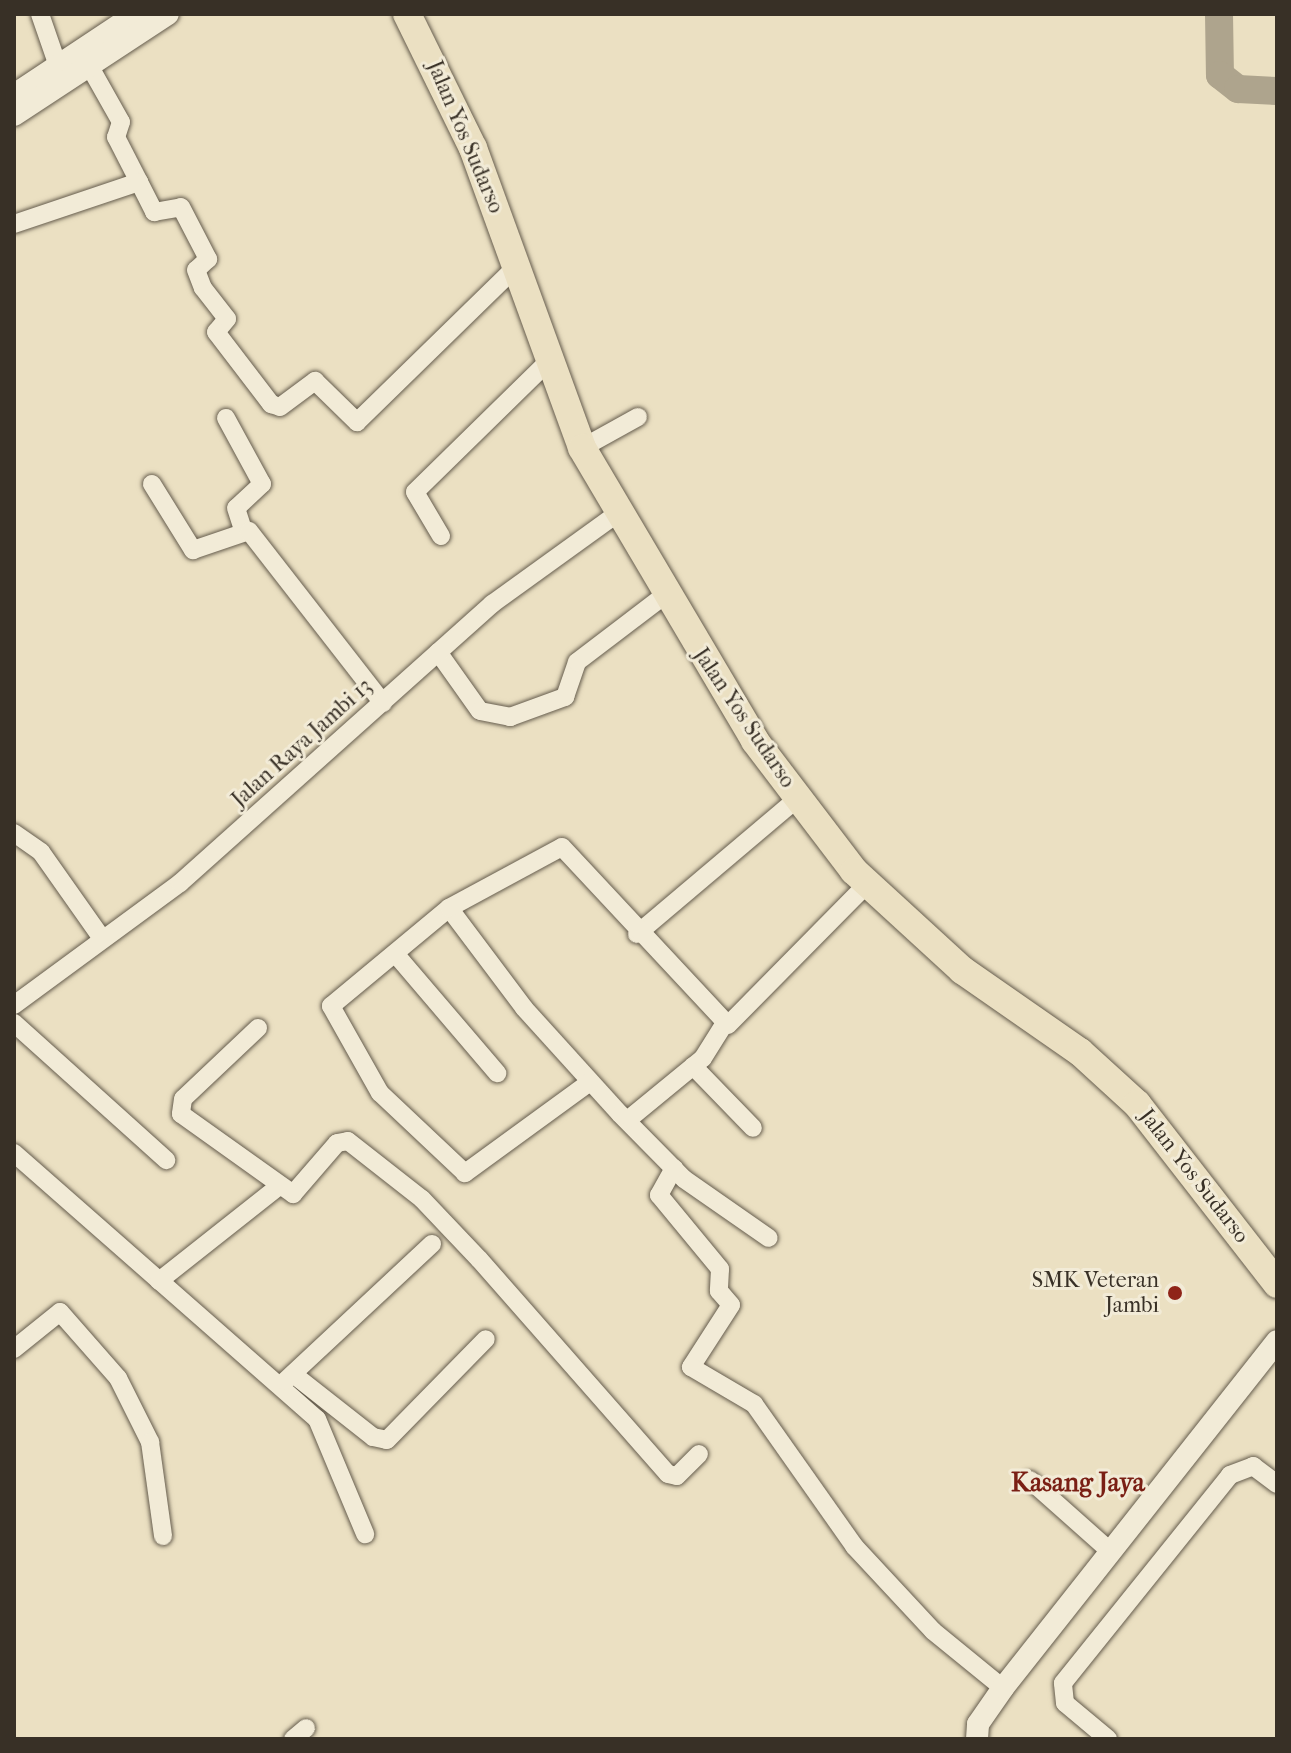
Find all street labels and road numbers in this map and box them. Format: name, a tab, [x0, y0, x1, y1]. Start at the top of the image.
street label: Jalan Yos Sudarso	[421, 57, 509, 217]
street label: Jalan Yos Sudarso	[687, 643, 801, 793]
street label: Jalan Raya Jambi 13	[226, 673, 378, 813]
street label: Jalan Yos Sudarso	[1133, 1104, 1255, 1248]

